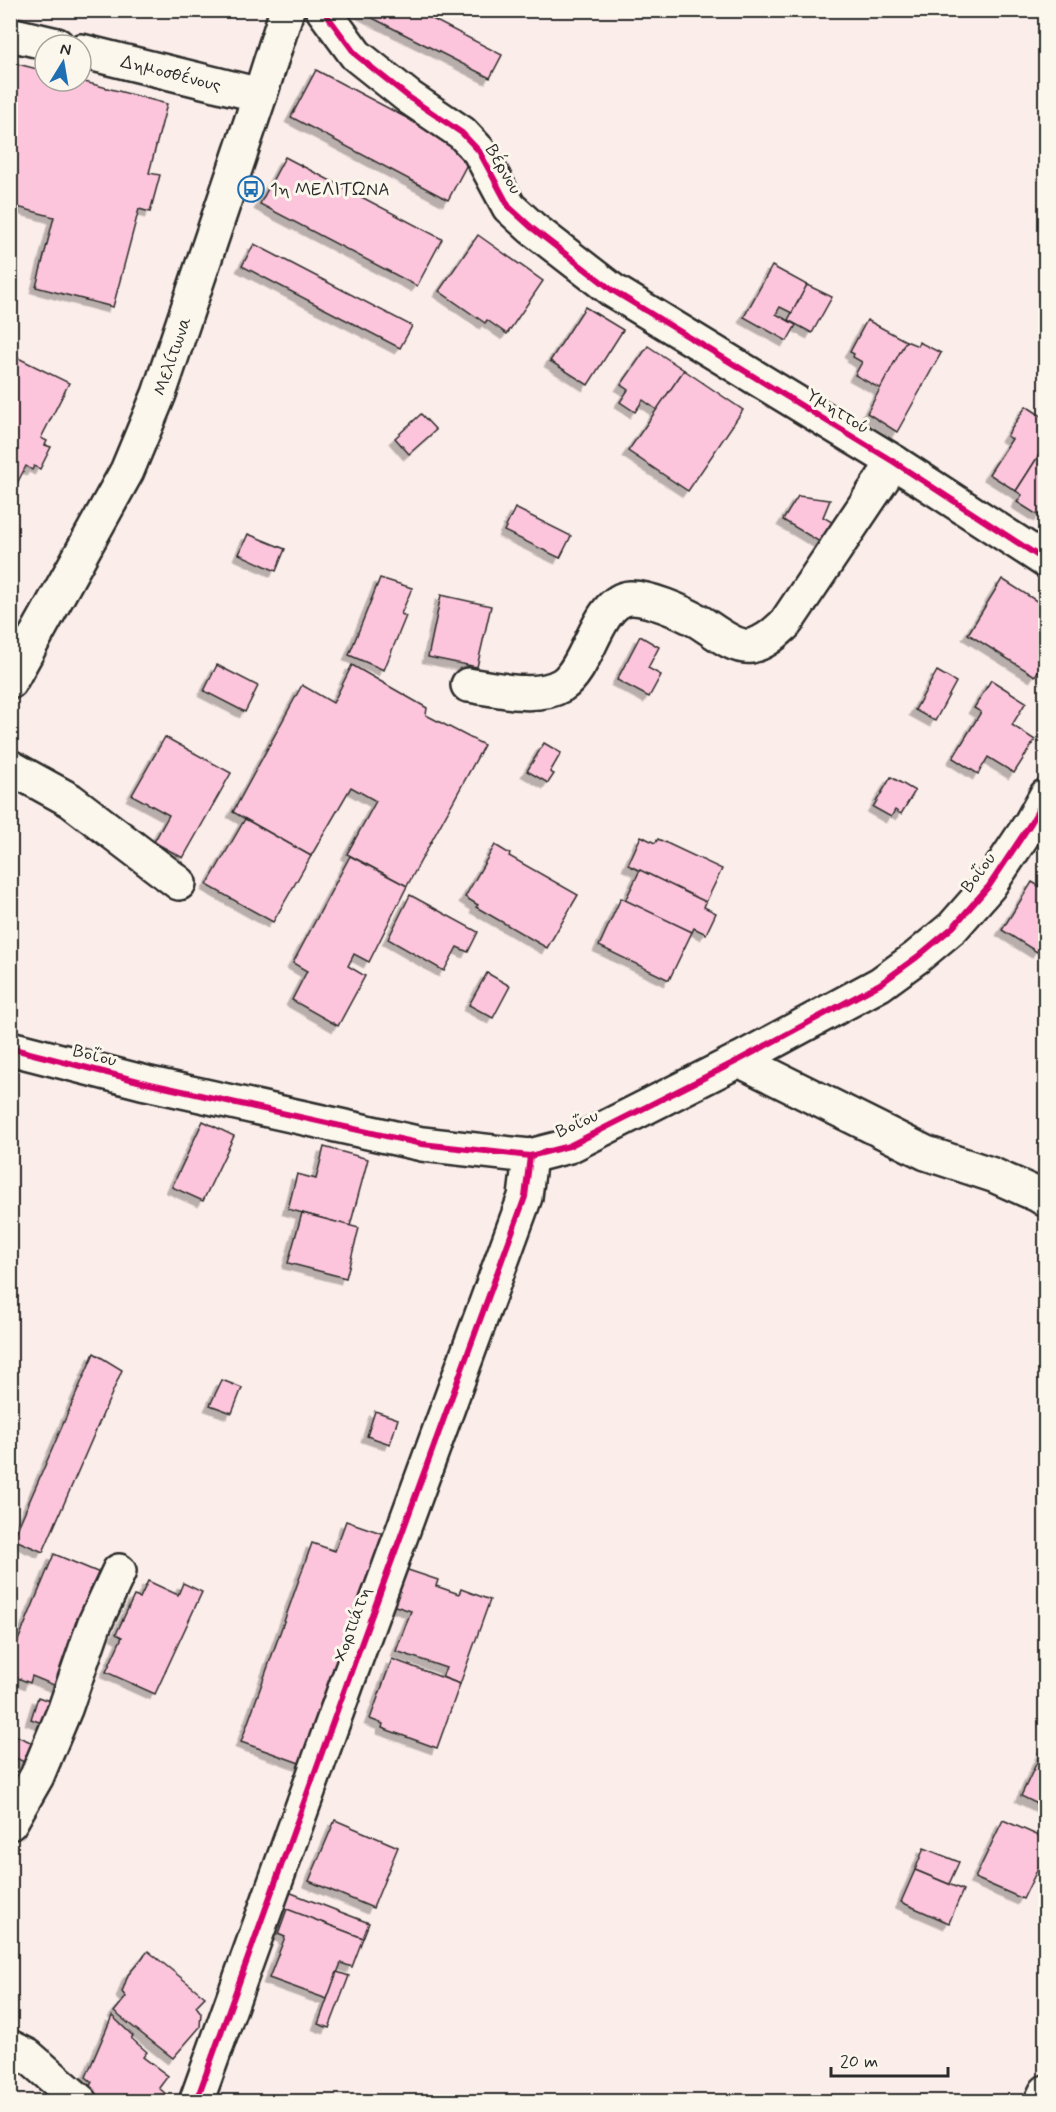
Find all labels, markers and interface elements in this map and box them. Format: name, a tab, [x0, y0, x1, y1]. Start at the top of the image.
north arrow	[33, 33, 93, 93]
text: N	[58, 38, 73, 61]
street label: Δημοσθένους	[118, 49, 224, 98]
street label: Βέρνου	[479, 140, 528, 199]
bus stop icon: 1η ΜΕΛΙΤΩΝΑ	[236, 174, 266, 204]
place label: 1η ΜΕΛΙΤΩΝΑ	[270, 178, 390, 202]
street label: Μελίτωνα	[148, 314, 198, 399]
street label: Υμηττού	[801, 384, 873, 440]
street label: Βοΐου	[956, 848, 1002, 897]
street label: Βοΐου	[71, 1039, 119, 1073]
street label: Βοΐου	[552, 1104, 602, 1144]
street label: Χορτιάτη	[328, 1584, 378, 1665]
scale bar	[831, 2040, 948, 2078]
text: 20 m	[840, 2050, 878, 2074]

